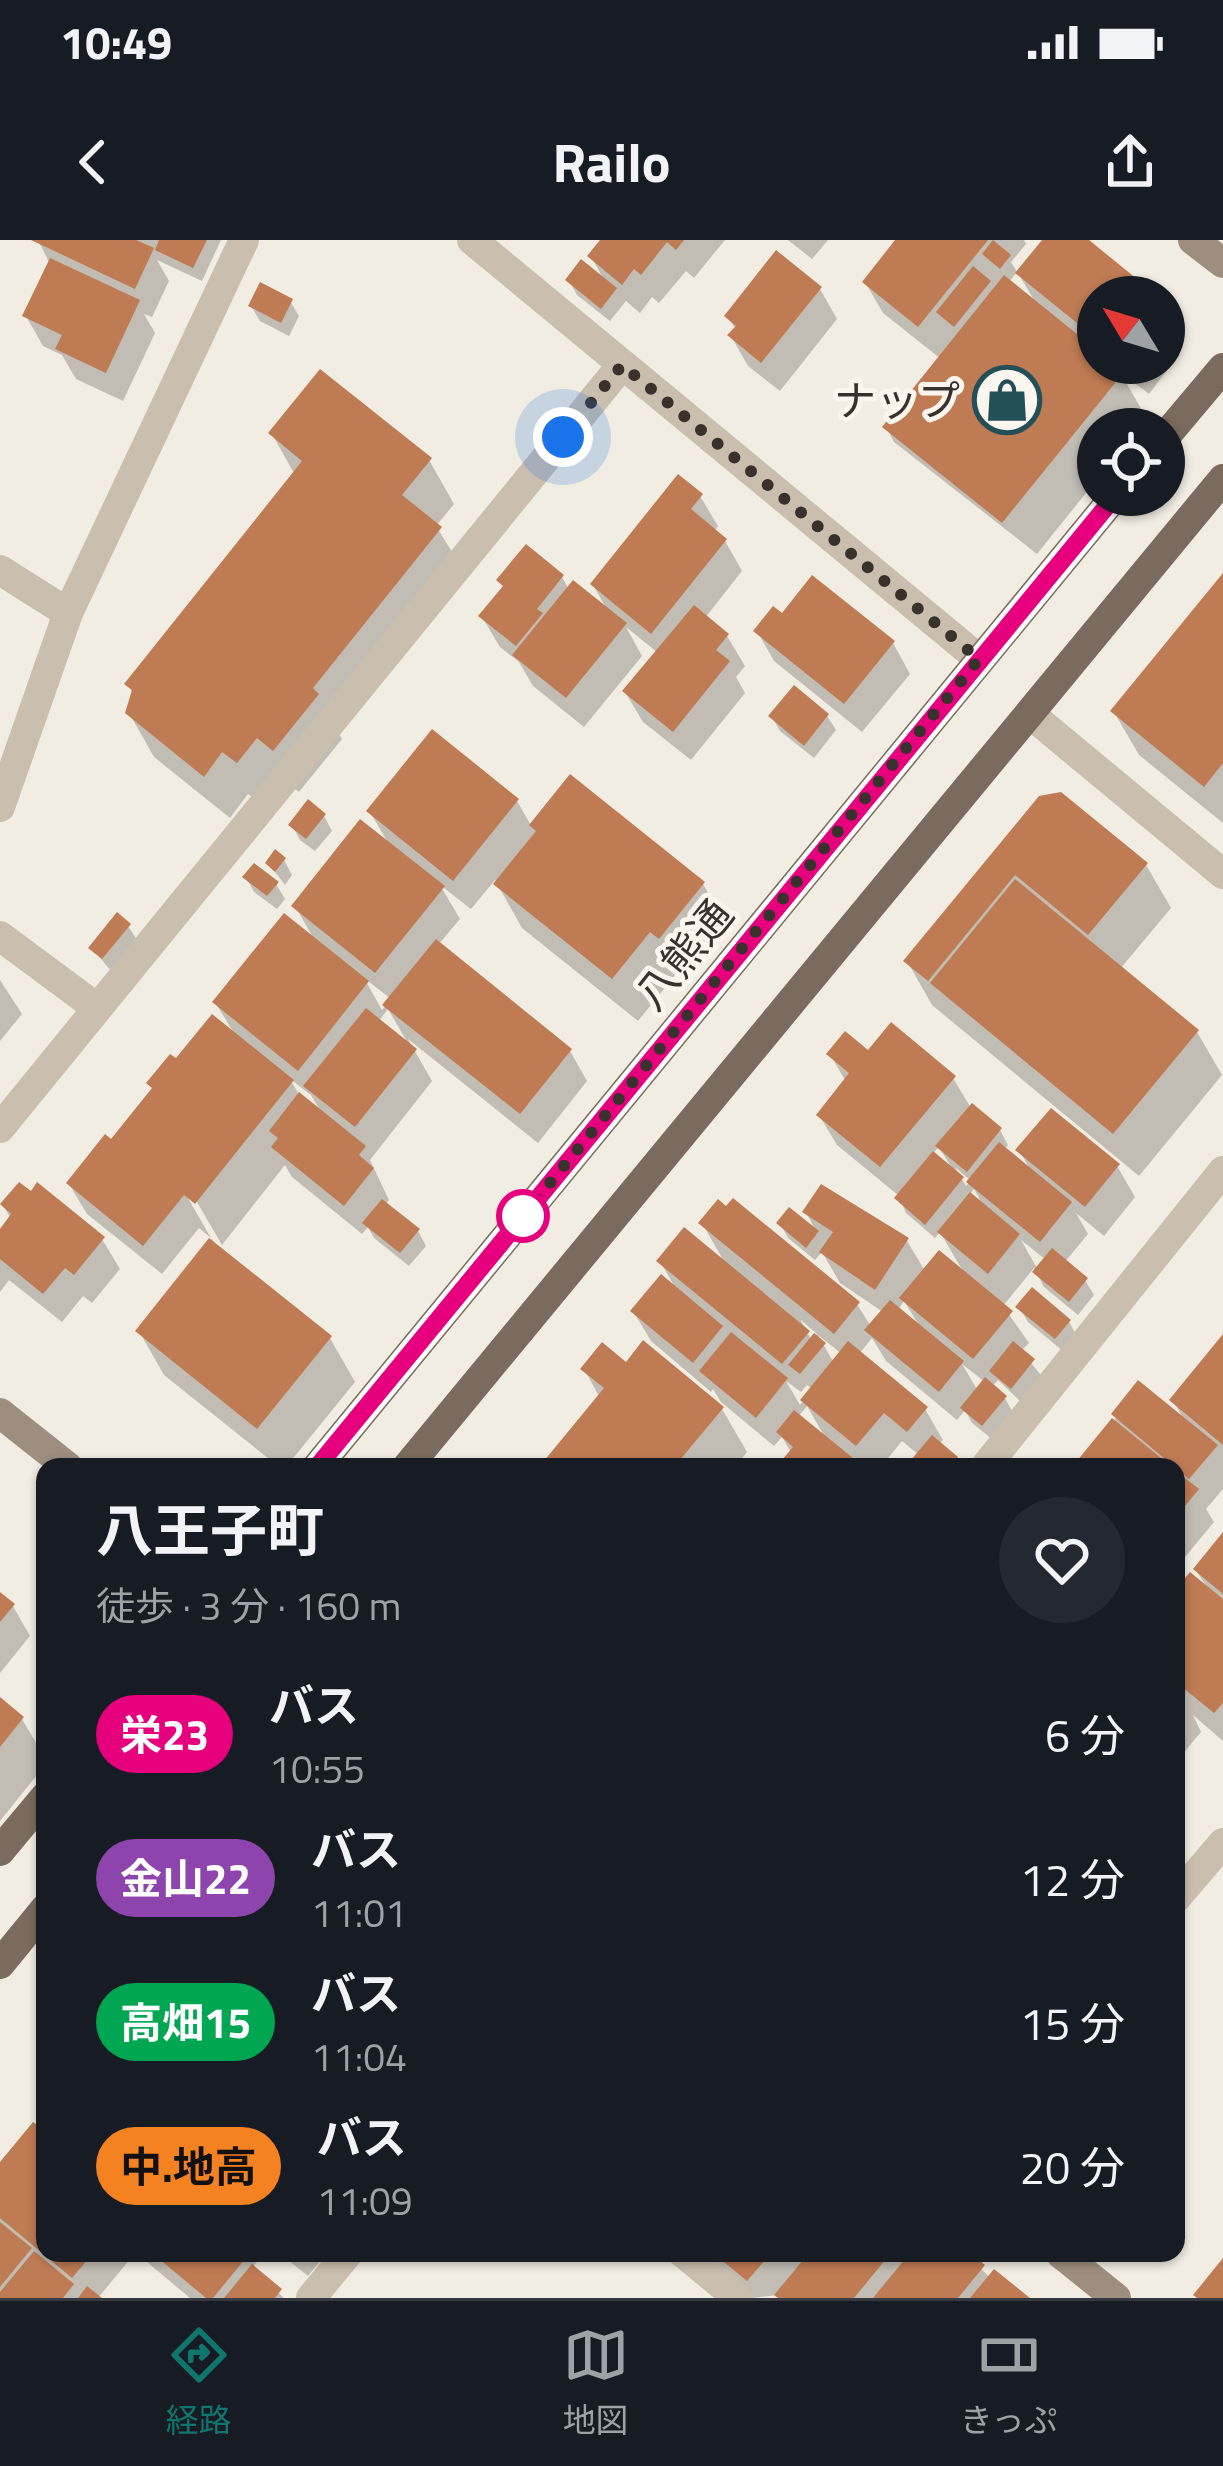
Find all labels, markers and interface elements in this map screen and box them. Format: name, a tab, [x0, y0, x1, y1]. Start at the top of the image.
text: 10:49	[60, 8, 172, 76]
text: Railo	[552, 121, 671, 203]
icon: back	[60, 129, 126, 195]
icon: share	[1097, 129, 1163, 195]
north arrow	[1077, 276, 1185, 384]
map controls	[1077, 276, 1185, 516]
shop icon: ナップ	[972, 365, 1042, 435]
place label: ナップ	[834, 368, 960, 432]
your location	[533, 407, 593, 467]
button: locate	[1077, 408, 1185, 516]
street label: 八熊通	[618, 885, 748, 1023]
unlabelled marker	[498, 1191, 548, 1241]
text: 八王子町	[96, 1486, 324, 1573]
button: heart	[999, 1497, 1125, 1623]
text: 徒歩 · 3 分 · 160 m	[96, 1576, 401, 1635]
text: バス	[269, 1671, 359, 1739]
text: 6 分	[1045, 1701, 1125, 1769]
text: 栄23	[120, 1702, 209, 1766]
text: 10:55	[269, 1739, 365, 1798]
text: バス	[311, 1815, 401, 1883]
text: 12 分	[1020, 1845, 1125, 1913]
text: 金山22	[120, 1846, 251, 1910]
text: 11:01	[311, 1883, 407, 1942]
text: バス	[311, 1959, 401, 2027]
text: 15 分	[1020, 1989, 1125, 2057]
text: 高畑15	[120, 1990, 251, 2054]
text: 11:04	[311, 2027, 407, 2086]
text: バス	[317, 2103, 407, 2171]
text: 20 分	[1020, 2133, 1125, 2201]
text: 中.地高	[120, 2134, 257, 2198]
text: 11:09	[317, 2171, 413, 2230]
tab: 経路	[166, 2322, 232, 2445]
tab: 地図	[563, 2322, 629, 2445]
tab: きっぷ	[960, 2322, 1057, 2445]

